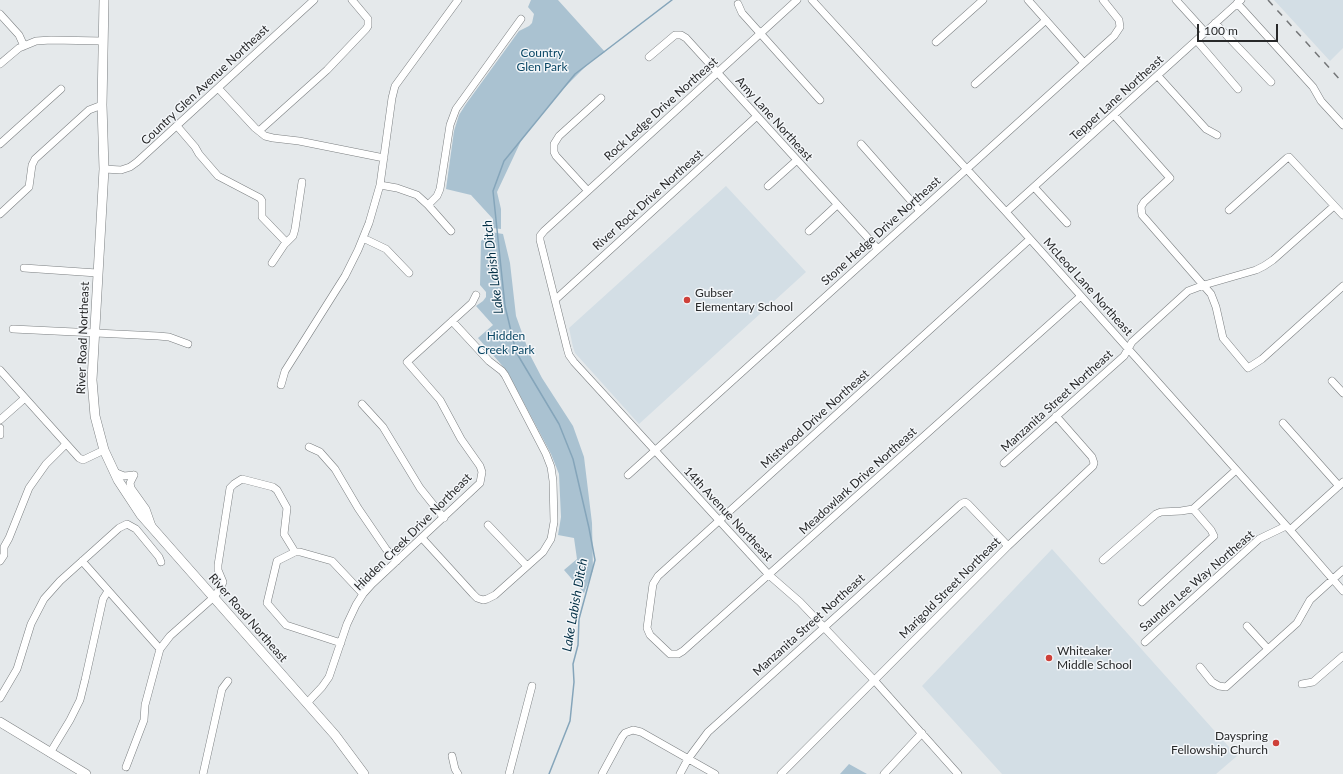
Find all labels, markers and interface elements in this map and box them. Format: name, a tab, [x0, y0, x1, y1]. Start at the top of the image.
scale bar	[1199, 16, 1280, 42]
street label: Country Glen Avenue Northeast	[138, 22, 272, 148]
text: 100 m	[1204, 23, 1238, 38]
park label: Country Glen Park	[516, 46, 568, 74]
street label: Tepper Lane Northeast	[1067, 52, 1167, 144]
street label: Rock Ledge Drive Northeast	[601, 54, 721, 164]
street label: Amy Lane Northeast	[732, 74, 816, 164]
street label: River Rock Drive Northeast	[590, 147, 706, 253]
street label: Stone Hedge Drive Northeast	[818, 174, 944, 288]
water label: Lake Labish Ditch	[479, 219, 507, 315]
street label: McLeod Lane Northeast	[1040, 235, 1136, 339]
street label: River Road Northeast	[74, 281, 92, 395]
place label: Gubser Elementary School	[695, 286, 793, 314]
marker: Gubser Elementary School	[682, 295, 692, 305]
park label: Hidden Creek Park	[477, 329, 535, 357]
street label: Manzanita Street Northeast	[998, 347, 1116, 455]
street label: Mistwood Drive Northeast	[758, 367, 872, 471]
street label: Meadowlark Drive Northeast	[796, 424, 920, 538]
street label: 14th Avenue Northeast	[681, 464, 775, 564]
street label: Hidden Creek Drive Northeast	[351, 470, 475, 594]
street label: Saundra Lee Way Northeast	[1137, 527, 1257, 635]
street label: Marigold Street Northeast	[896, 534, 1004, 642]
water label: Lake Labish Ditch	[559, 557, 591, 653]
street label: River Road Northeast	[206, 571, 290, 665]
street label: Manzanita Street Northeast	[750, 571, 868, 679]
place label: Whiteaker Middle School	[1057, 644, 1132, 672]
marker: Whiteaker Middle School	[1044, 653, 1054, 663]
place label: Dayspring Fellowship Church	[1171, 729, 1268, 757]
marker: Dayspring Fellowship Church	[1271, 738, 1281, 748]

